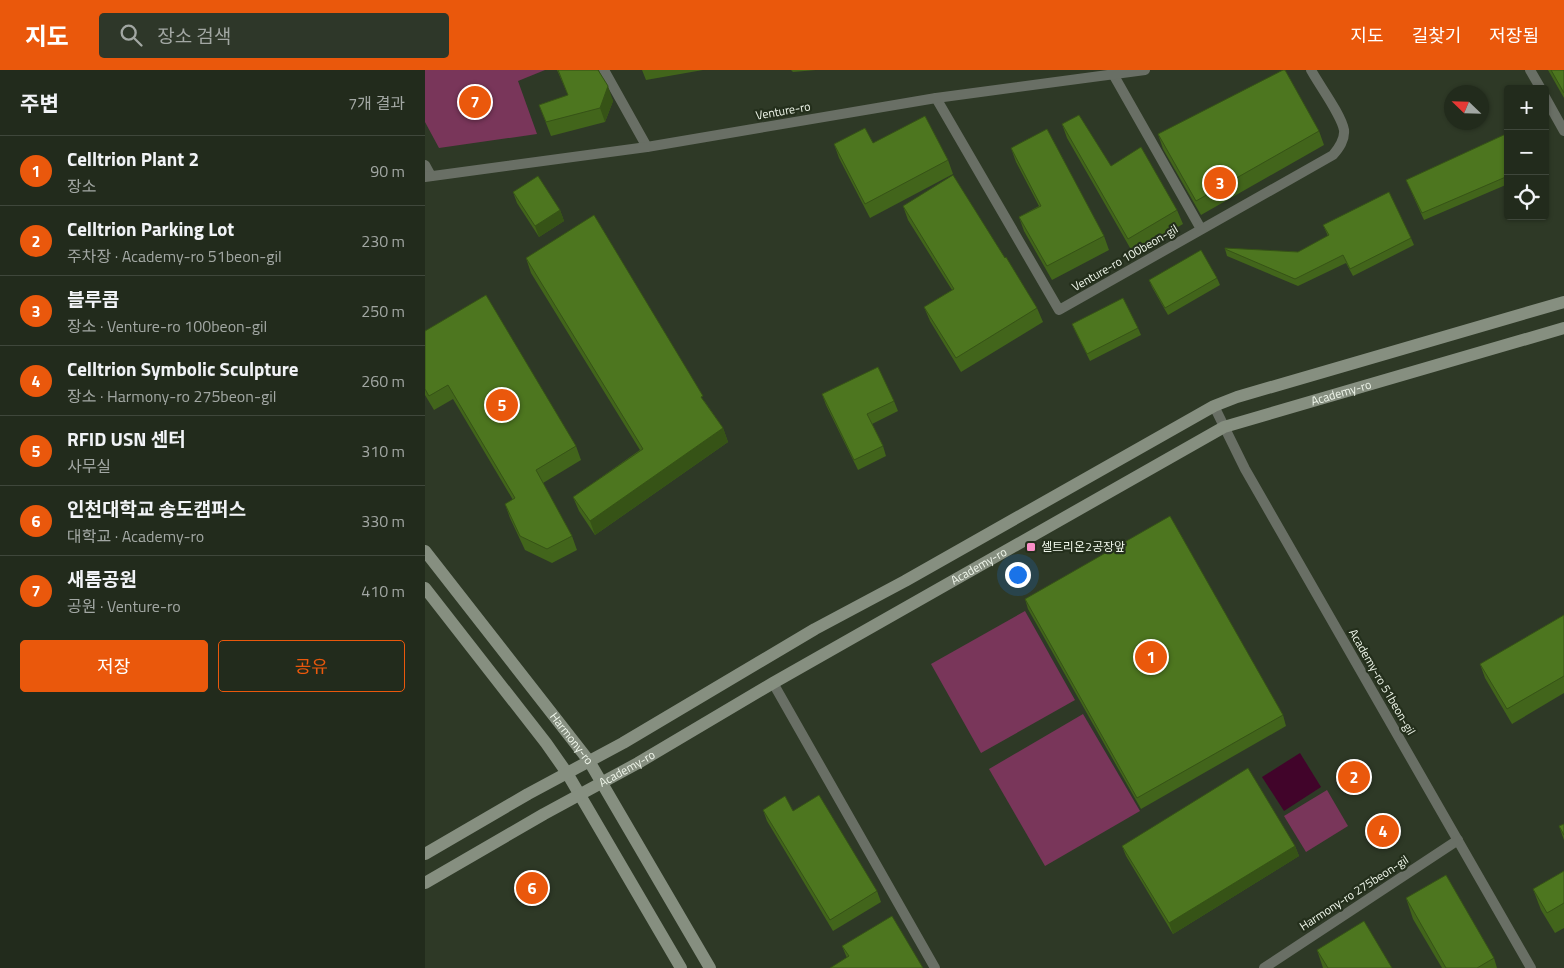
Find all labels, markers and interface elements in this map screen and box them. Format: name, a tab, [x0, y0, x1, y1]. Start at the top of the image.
search box	[99, 13, 449, 58]
text: 지도	[25, 18, 69, 54]
icon: search	[117, 21, 145, 49]
text: 장소 검색	[157, 21, 231, 50]
text: 지도	[1351, 22, 1384, 49]
text: 길찾기	[1412, 22, 1461, 49]
text: 저장됨	[1489, 22, 1539, 49]
pin: 7	[459, 83, 491, 121]
north arrow	[1444, 85, 1489, 130]
map controls	[1504, 85, 1549, 220]
button: +	[1504, 85, 1549, 130]
text: 주변	[20, 87, 59, 119]
text: 7개 결과	[348, 91, 405, 115]
street label: Venture-ro	[754, 96, 812, 125]
button: −	[1504, 130, 1549, 175]
text: Celltrion Plant 2	[67, 144, 199, 173]
text: 1	[32, 159, 40, 183]
text: 90 m	[370, 159, 405, 183]
pin: 3	[1204, 164, 1236, 202]
text: 장소	[67, 174, 96, 198]
button: locate	[1504, 175, 1549, 220]
text: Celltrion Parking Lot	[67, 214, 234, 243]
street label: Venture-ro 100beon-gil	[1068, 219, 1182, 296]
text: 2	[32, 229, 40, 253]
text: 230 m	[361, 229, 405, 253]
text: 주차장 · Academy-ro 51beon-gil	[67, 244, 282, 268]
text: 블루콤	[67, 284, 119, 313]
text: 3	[32, 299, 40, 323]
text: 250 m	[361, 299, 405, 323]
text: 장소 · Venture-ro 100beon-gil	[67, 314, 267, 338]
text: Celltrion Symbolic Sculpture	[67, 354, 299, 383]
text: 4	[32, 369, 40, 393]
text: 260 m	[361, 369, 405, 393]
street label: Academy-ro	[1309, 375, 1373, 410]
text: 장소 · Harmony-ro 275beon-gil	[67, 384, 276, 408]
pin: 5	[486, 386, 518, 424]
text: RFID USN 센터	[67, 424, 186, 453]
text: 5	[32, 439, 40, 463]
text: 310 m	[361, 439, 405, 463]
text: 사무실	[67, 454, 111, 478]
text: 인천대학교 송도캠퍼스	[67, 494, 246, 523]
text: 6	[32, 509, 40, 533]
text: 330 m	[361, 509, 405, 533]
text: 대학교 · Academy-ro	[67, 524, 204, 548]
place label: 셀트리온2공장앞	[1041, 537, 1125, 556]
marker: 셀트리온2공장앞	[1025, 541, 1037, 553]
street label: Academy-ro	[947, 542, 1010, 589]
your location	[1005, 562, 1031, 588]
text: 새롬공원	[67, 564, 137, 593]
text: 7	[32, 579, 40, 603]
text: 410 m	[361, 579, 405, 603]
text: 공원 · Venture-ro	[67, 594, 181, 618]
street label: Academy-ro 51beon-gil	[1344, 625, 1421, 738]
pin: 1	[1135, 638, 1167, 676]
button: 저장	[20, 640, 208, 692]
button: 공유	[218, 640, 405, 692]
street label: Harmony-ro	[545, 708, 599, 769]
street label: Academy-ro	[595, 745, 659, 792]
pin: 2	[1338, 758, 1370, 796]
pin: 4	[1367, 812, 1399, 850]
street label: Harmony-ro 275beon-gil	[1295, 850, 1412, 935]
pin: 6	[516, 869, 548, 907]

